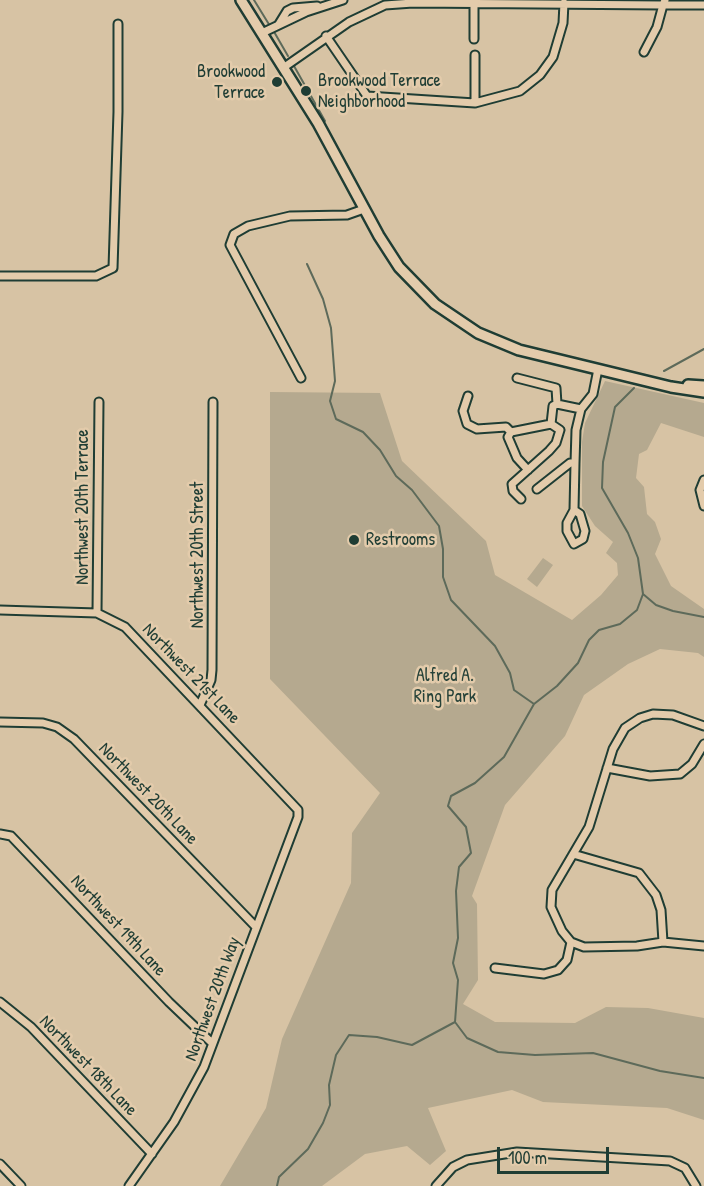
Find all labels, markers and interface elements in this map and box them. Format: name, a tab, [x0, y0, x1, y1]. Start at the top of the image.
place label: Brookwood Terrace	[197, 61, 265, 104]
place label: Brookwood Terrace Neighborhood	[318, 70, 441, 112]
marker: Brookwood Terrace	[270, 75, 284, 89]
marker: Brookwood Terrace Neighborhood	[299, 84, 313, 98]
street label: Northwest 20th Terrace	[72, 429, 94, 585]
street label: Northwest 20th Street	[187, 482, 209, 628]
place label: Restrooms	[366, 529, 435, 551]
marker: Restrooms	[347, 533, 361, 547]
street label: Northwest 21st Lane	[138, 619, 244, 729]
park label: Alfred A. Ring Park	[414, 665, 476, 708]
street label: Northwest 20th Lane	[94, 738, 202, 850]
street label: Northwest 19th Lane	[66, 871, 170, 981]
street label: Northwest 20th Way	[181, 934, 245, 1064]
street label: Northwest 18th Lane	[35, 1011, 141, 1121]
scale bar	[500, 1135, 612, 1173]
text: 100 m	[508, 1145, 547, 1170]

